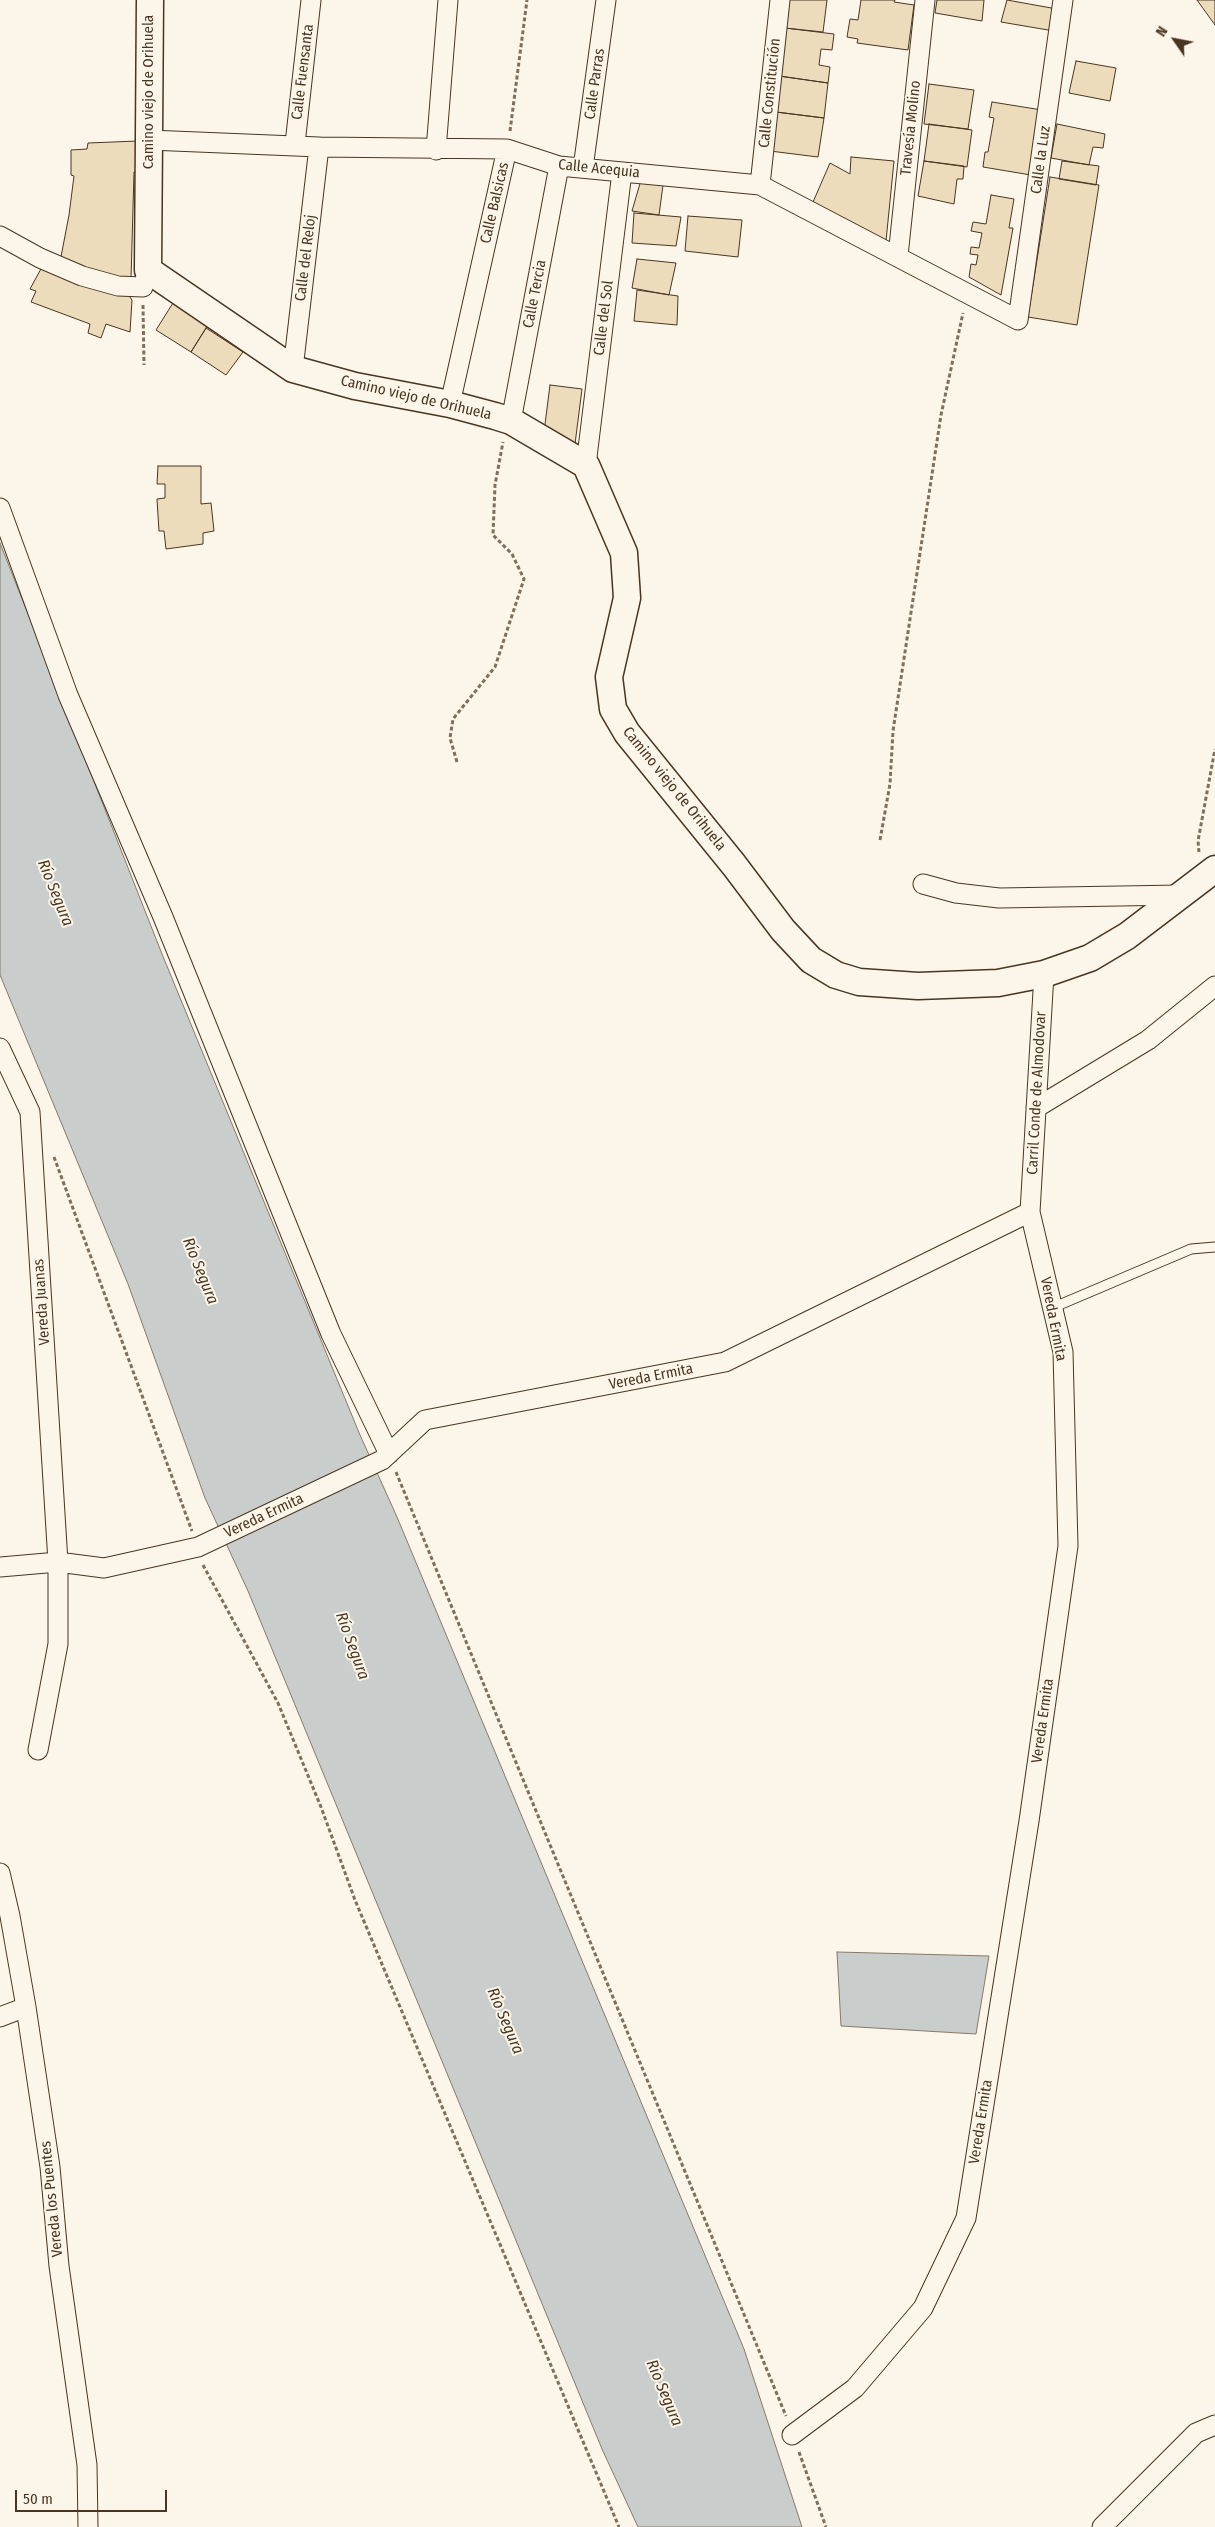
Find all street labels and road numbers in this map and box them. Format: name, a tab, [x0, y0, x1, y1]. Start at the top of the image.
street label: Camino viejo de Orihuela	[140, 15, 158, 169]
street label: Calle Fuensanta	[288, 23, 318, 121]
street label: Calle Constitución	[755, 37, 785, 149]
street label: Calle Parras	[581, 47, 609, 121]
street label: Travesía Molino	[897, 80, 925, 176]
street label: Calle la Luz	[1027, 125, 1055, 195]
street label: Calle Acequia	[557, 156, 641, 182]
street label: Calle Balsicas	[477, 161, 513, 245]
street label: Calle del Reloj	[292, 214, 320, 302]
street label: Calle Tercia	[520, 258, 550, 330]
street label: Calle del Sol	[590, 279, 618, 357]
street label: Camino viejo de Orihuela	[339, 372, 493, 424]
street label: Camino viejo de Orihuela	[618, 723, 730, 855]
street label: Carril Conde de Almodovar	[1024, 1011, 1050, 1175]
street label: Vereda Juanas	[30, 1258, 54, 1346]
street label: Vereda Ermita	[1036, 1275, 1070, 1363]
street label: Vereda Ermita	[607, 1360, 695, 1394]
street label: Vereda Ermita	[221, 1490, 307, 1542]
street label: Vereda Ermita	[1028, 1677, 1058, 1765]
street label: Vereda Ermita	[965, 2078, 997, 2166]
street label: Vereda los Puentes	[37, 2140, 67, 2258]

